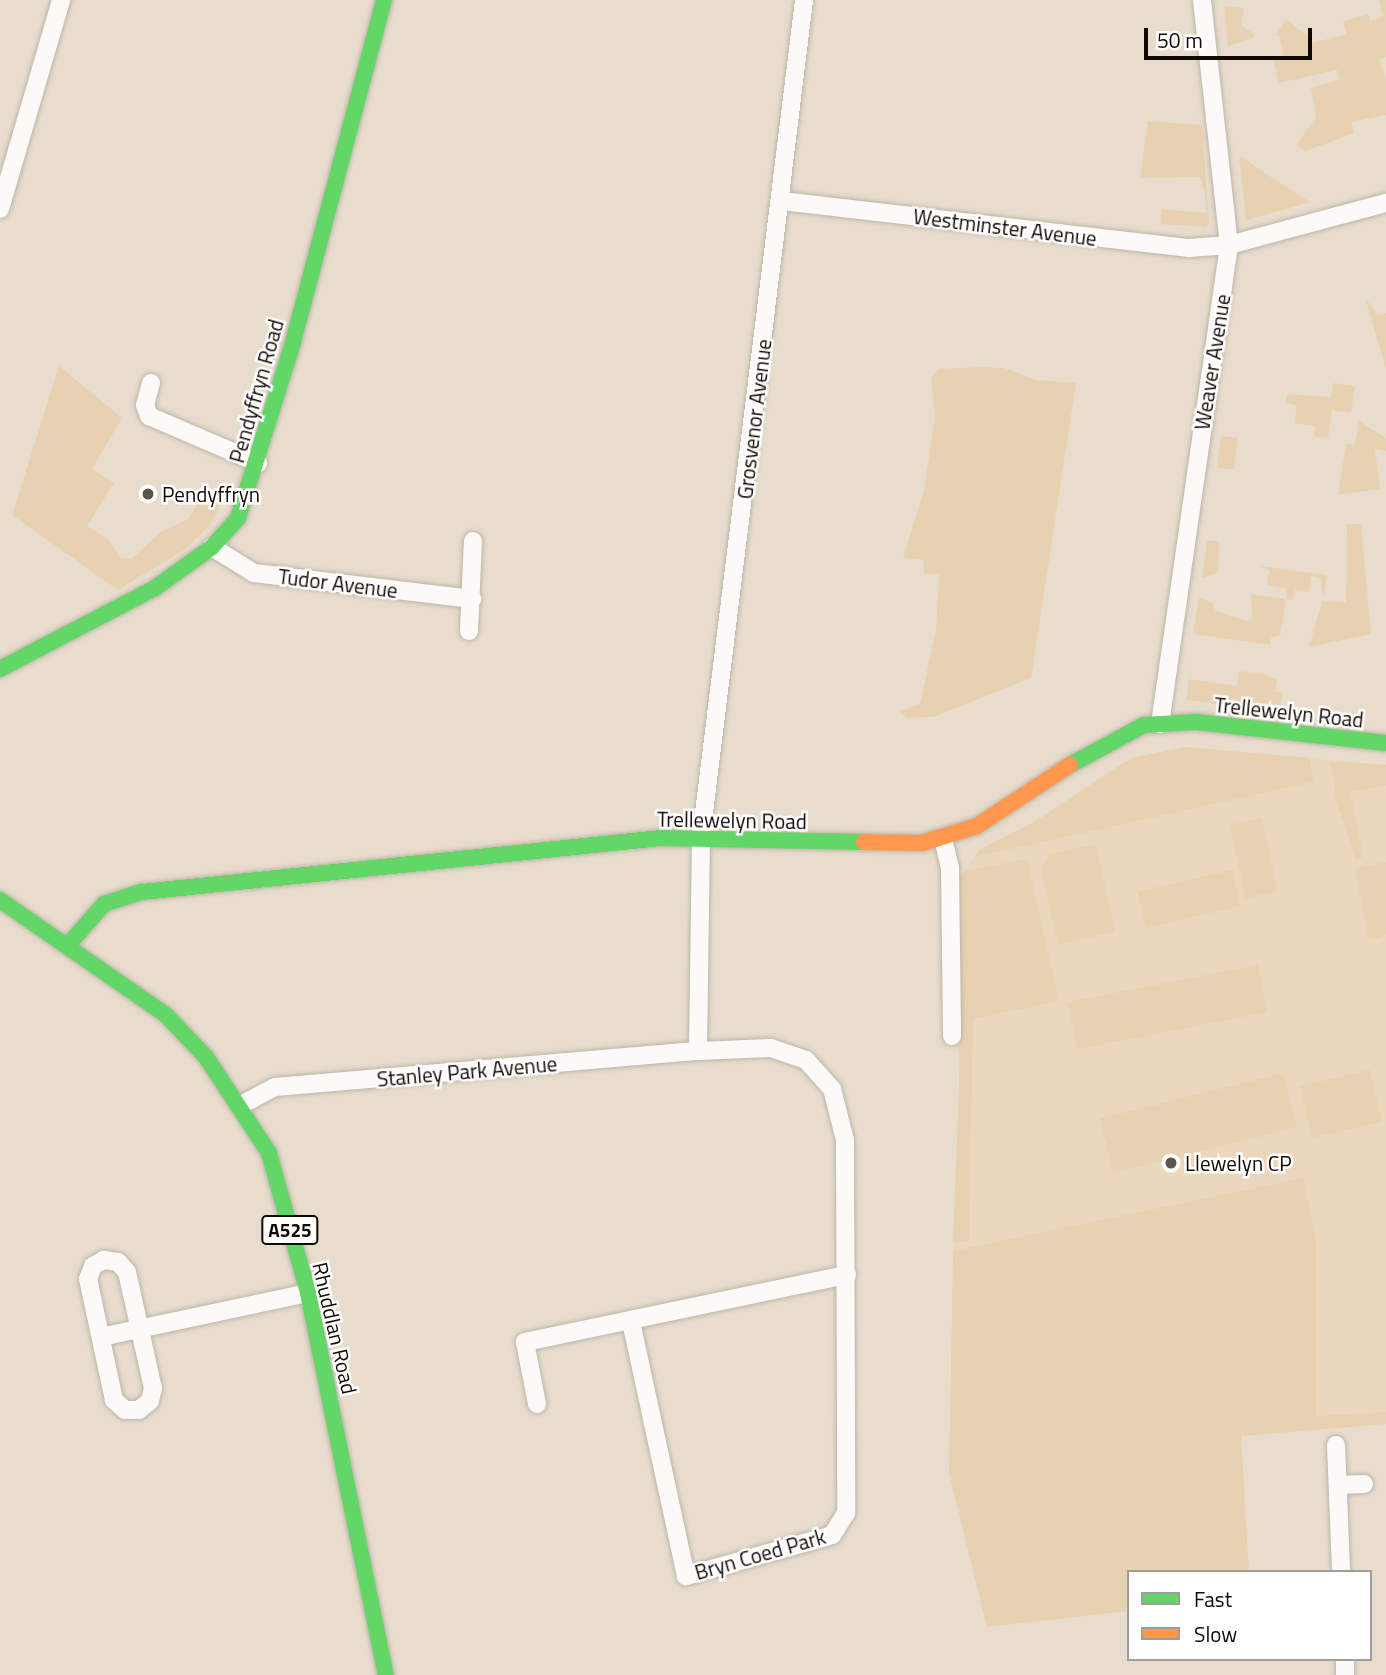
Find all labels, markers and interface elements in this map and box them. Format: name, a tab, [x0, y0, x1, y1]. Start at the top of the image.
scale bar	[1148, 14, 1316, 58]
text: 50 m	[1157, 24, 1203, 56]
street label: Westminster Avenue	[912, 203, 1098, 251]
street label: Weaver Avenue	[1189, 292, 1235, 432]
street label: Pendyffryn Road	[223, 316, 289, 466]
street label: Grosvenor Avenue	[732, 337, 776, 501]
place label: Pendyffryn	[162, 481, 260, 507]
marker: Pendyffryn	[140, 486, 156, 502]
street label: Tudor Avenue	[277, 563, 399, 603]
street label: Trellewelyn Road	[1213, 692, 1365, 732]
street label: Trellewelyn Road	[657, 806, 807, 834]
street label: Stanley Park Avenue	[376, 1051, 558, 1091]
place label: Llewelyn CP	[1185, 1150, 1292, 1176]
marker: Llewelyn CP	[1163, 1155, 1179, 1171]
road number: A525	[260, 1214, 320, 1246]
street label: Rhuddlan Road	[308, 1260, 362, 1396]
street label: Bryn Coed Park	[692, 1523, 828, 1585]
legend	[1127, 1570, 1372, 1661]
text: Fast	[1194, 1583, 1232, 1615]
text: Slow	[1194, 1618, 1237, 1650]

